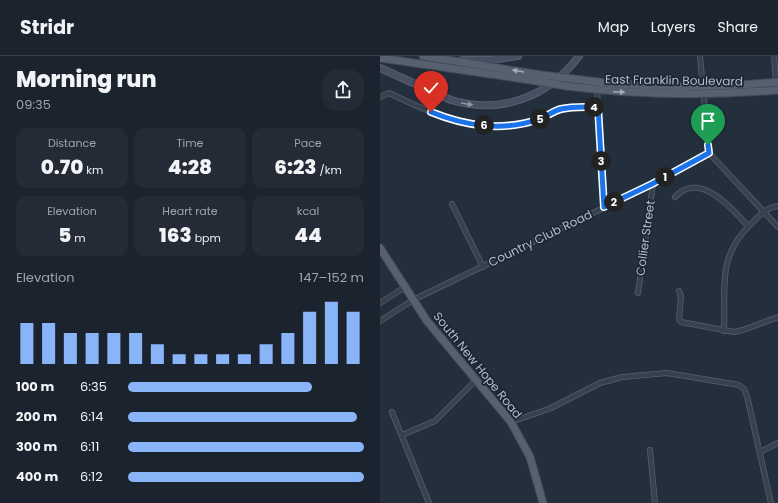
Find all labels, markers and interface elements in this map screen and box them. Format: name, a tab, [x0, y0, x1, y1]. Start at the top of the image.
text: Stridr	[20, 14, 74, 41]
text: Map	[598, 17, 629, 37]
text: Layers	[651, 17, 695, 37]
text: Share	[717, 17, 758, 37]
text: Morning run	[16, 64, 157, 95]
one-way arrow	[512, 68, 525, 74]
button: share	[322, 69, 364, 111]
street label: East Franklin Boulevard	[605, 70, 743, 90]
pin	[414, 71, 448, 112]
icon: check	[420, 77, 442, 99]
one-way arrow	[613, 88, 625, 95]
text: 09:35	[16, 95, 51, 114]
pin: 4	[584, 97, 604, 117]
text: 4	[590, 99, 598, 115]
one-way arrow	[461, 101, 473, 107]
pin	[691, 104, 725, 145]
pin: 5	[530, 109, 550, 129]
icon: arrive	[697, 110, 719, 132]
text: 5	[536, 111, 544, 127]
pin: 6	[474, 115, 494, 135]
text: 6	[480, 117, 488, 133]
text: Distance	[48, 135, 96, 151]
text: Time	[177, 135, 203, 151]
text: Pace	[294, 135, 322, 151]
pin: 3	[591, 151, 611, 171]
text: 0.70	[41, 153, 83, 181]
text: 4:28	[168, 153, 212, 181]
text: 6:23	[274, 153, 317, 181]
text: 3	[598, 153, 604, 169]
text: km	[83, 162, 103, 178]
text: /km	[317, 162, 342, 178]
pin: 1	[655, 167, 675, 187]
text: 1	[663, 169, 667, 185]
pin: 2	[604, 192, 624, 212]
text: 2	[611, 194, 617, 210]
street label: Collier Street	[631, 199, 659, 277]
text: Elevation	[47, 203, 97, 219]
text: Heart rate	[162, 203, 218, 219]
text: kcal	[297, 203, 319, 219]
street label: Country Club Road	[485, 205, 595, 271]
text: 5	[58, 221, 71, 249]
text: 163	[159, 221, 192, 249]
text: 44	[294, 221, 322, 249]
text: m	[71, 230, 86, 246]
text: bpm	[192, 230, 221, 246]
text: Elevation	[16, 268, 75, 287]
text: 147–152 m	[299, 268, 364, 287]
street label: South New Hope Road	[430, 308, 526, 422]
text: 100 m	[16, 377, 54, 396]
text: 6:35	[80, 377, 107, 396]
text: 200 m	[16, 407, 57, 426]
text: 6:14	[80, 407, 103, 426]
text: 300 m	[16, 437, 57, 456]
text: 6:11	[80, 437, 99, 456]
text: 400 m	[16, 467, 58, 486]
text: 6:12	[80, 467, 103, 486]

